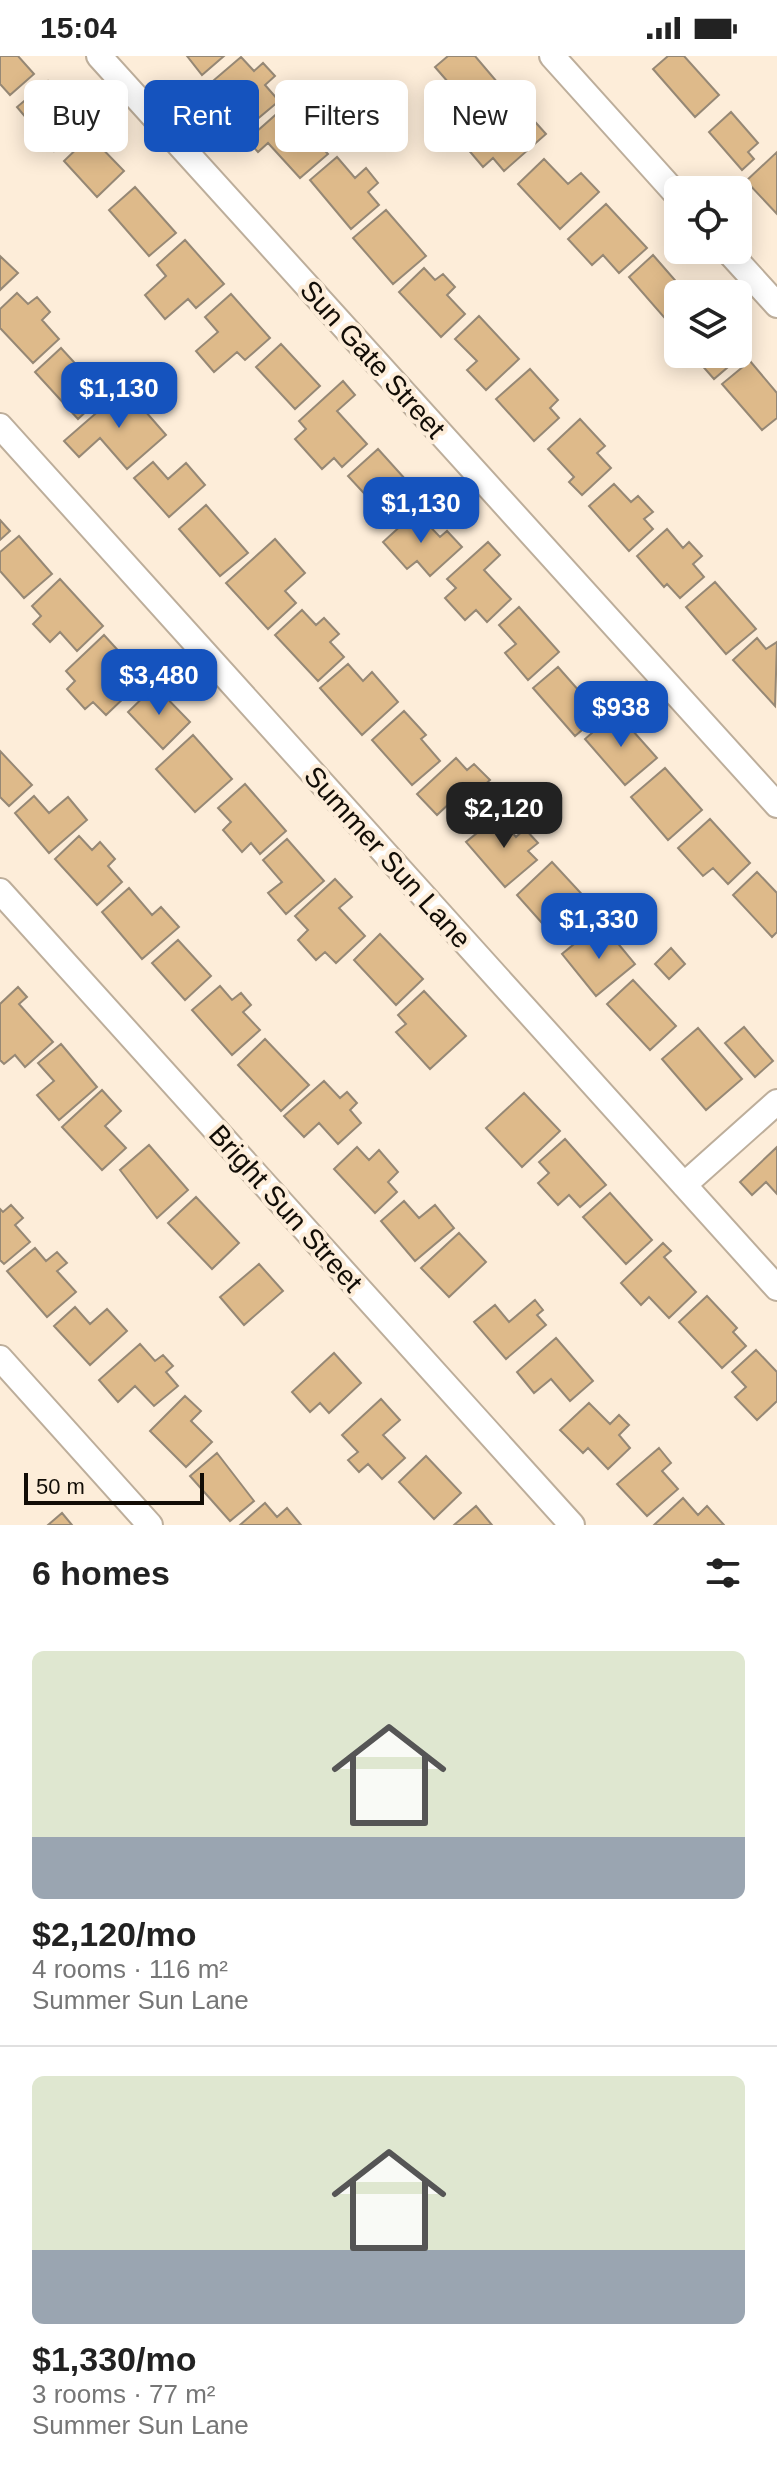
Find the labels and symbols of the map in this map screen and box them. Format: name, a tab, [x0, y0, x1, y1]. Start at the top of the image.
street label: Sun Gate Street	[294, 274, 451, 444]
pin: $1,130	[54, 362, 184, 430]
pin: $1,130	[356, 477, 486, 545]
pin: $3,480	[94, 649, 224, 717]
pin: $938	[574, 681, 668, 749]
street label: Summer Sun Lane	[298, 760, 477, 954]
pin: $2,120	[439, 782, 569, 850]
pin: $1,330	[534, 893, 664, 961]
street label: Bright Sun Street	[203, 1119, 369, 1298]
scale bar	[24, 1469, 204, 1505]

